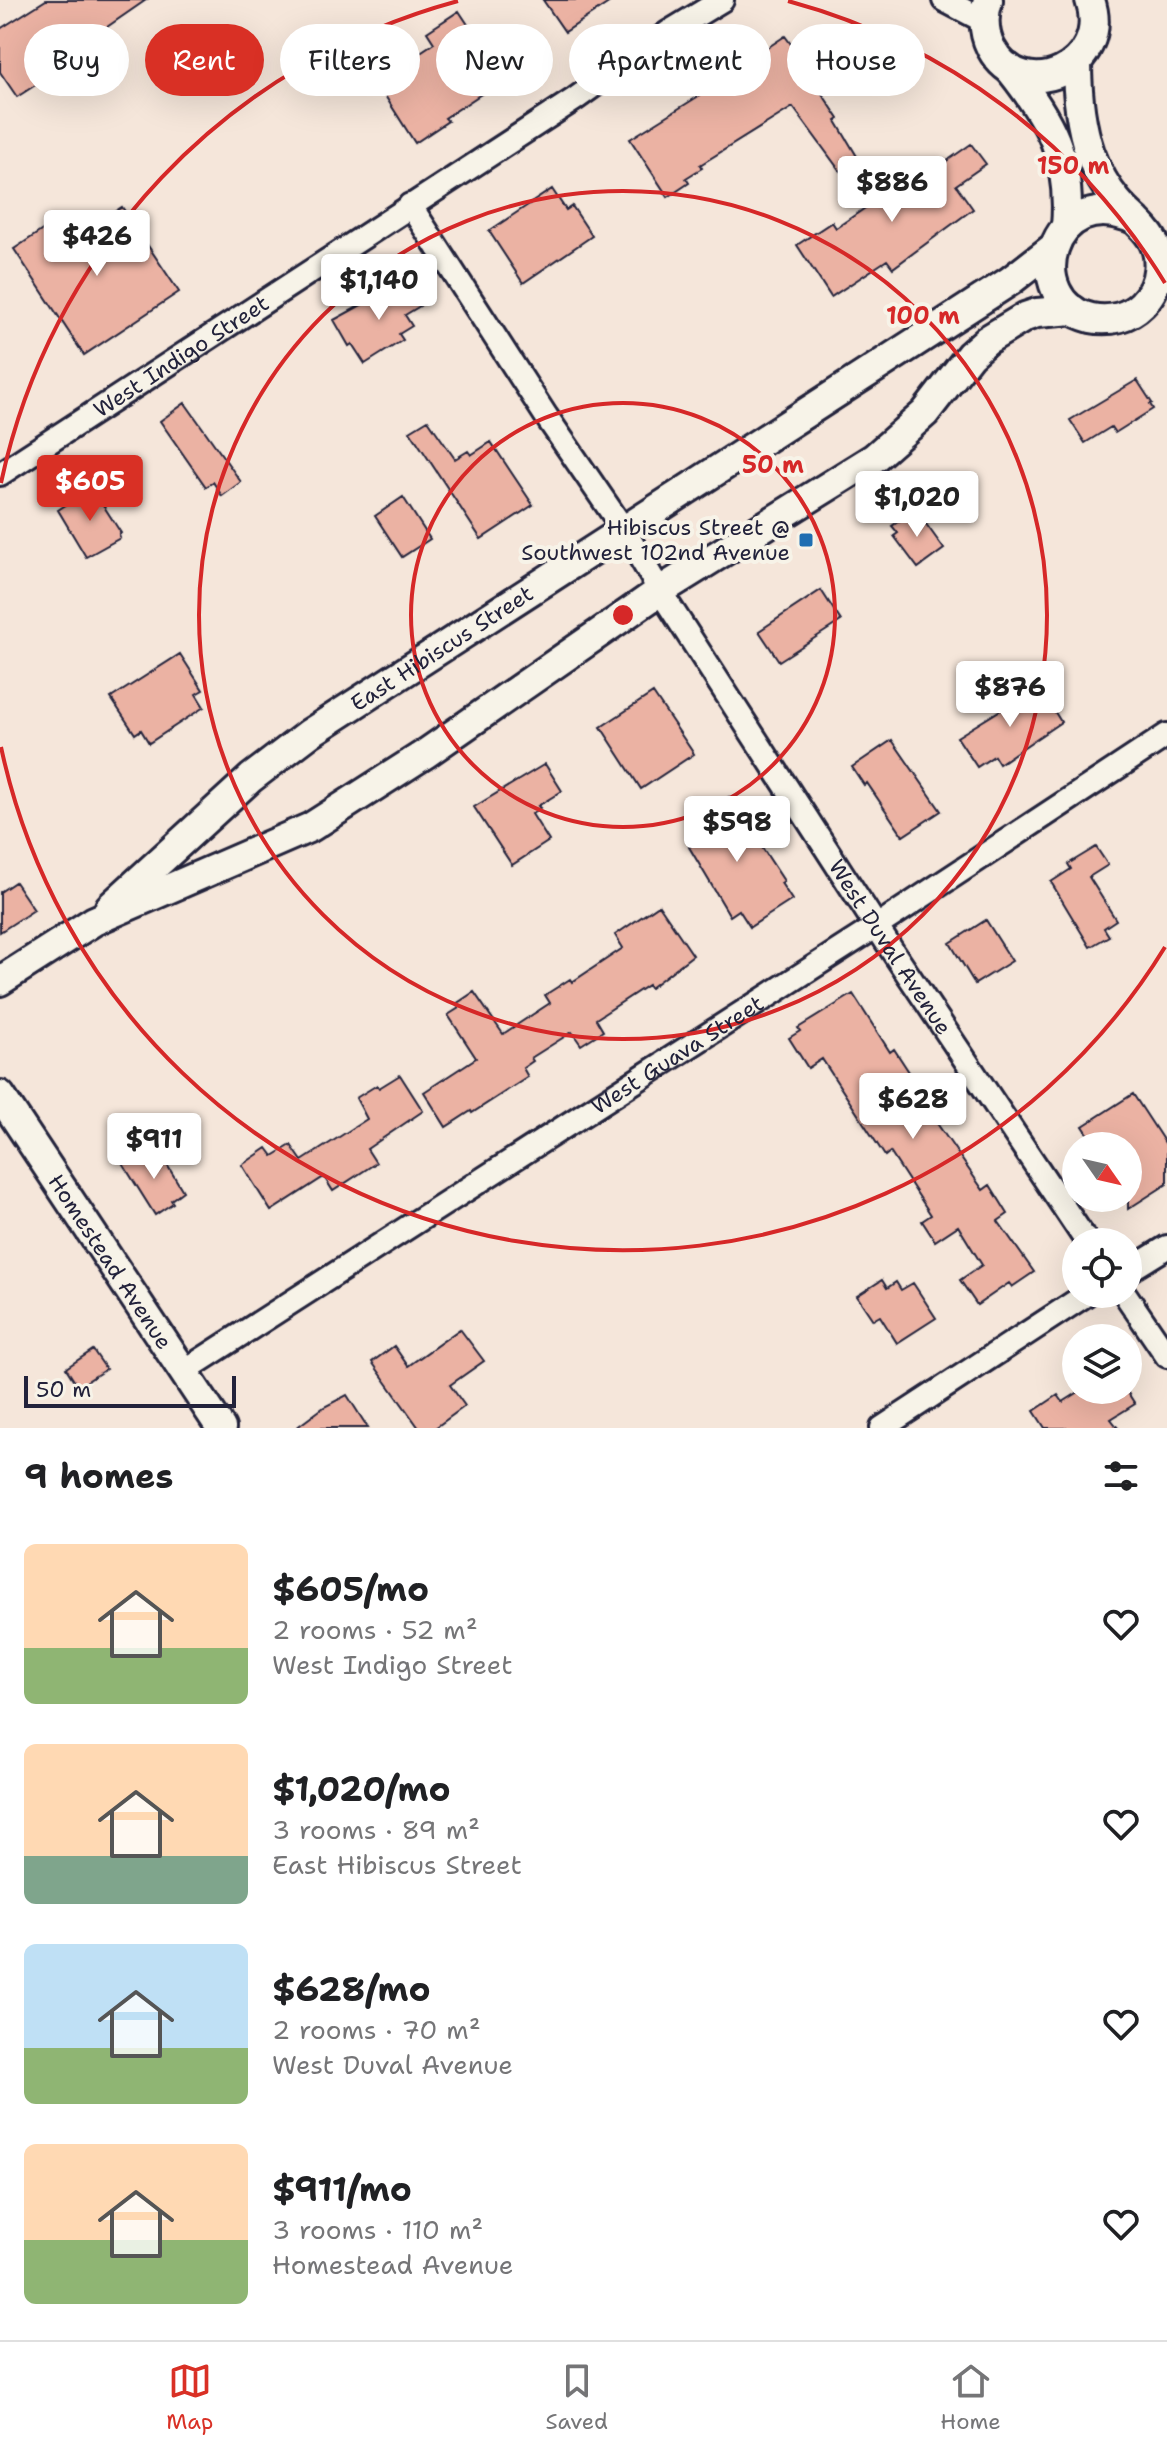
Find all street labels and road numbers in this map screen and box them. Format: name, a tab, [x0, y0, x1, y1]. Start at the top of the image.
street label: West Indigo Street	[88, 289, 274, 424]
street label: East Hibiscus Street	[345, 579, 539, 718]
street label: West Duval Avenue	[822, 854, 958, 1040]
street label: West Guava Street	[586, 989, 769, 1121]
street label: Homestead Avenue	[42, 1169, 179, 1355]

